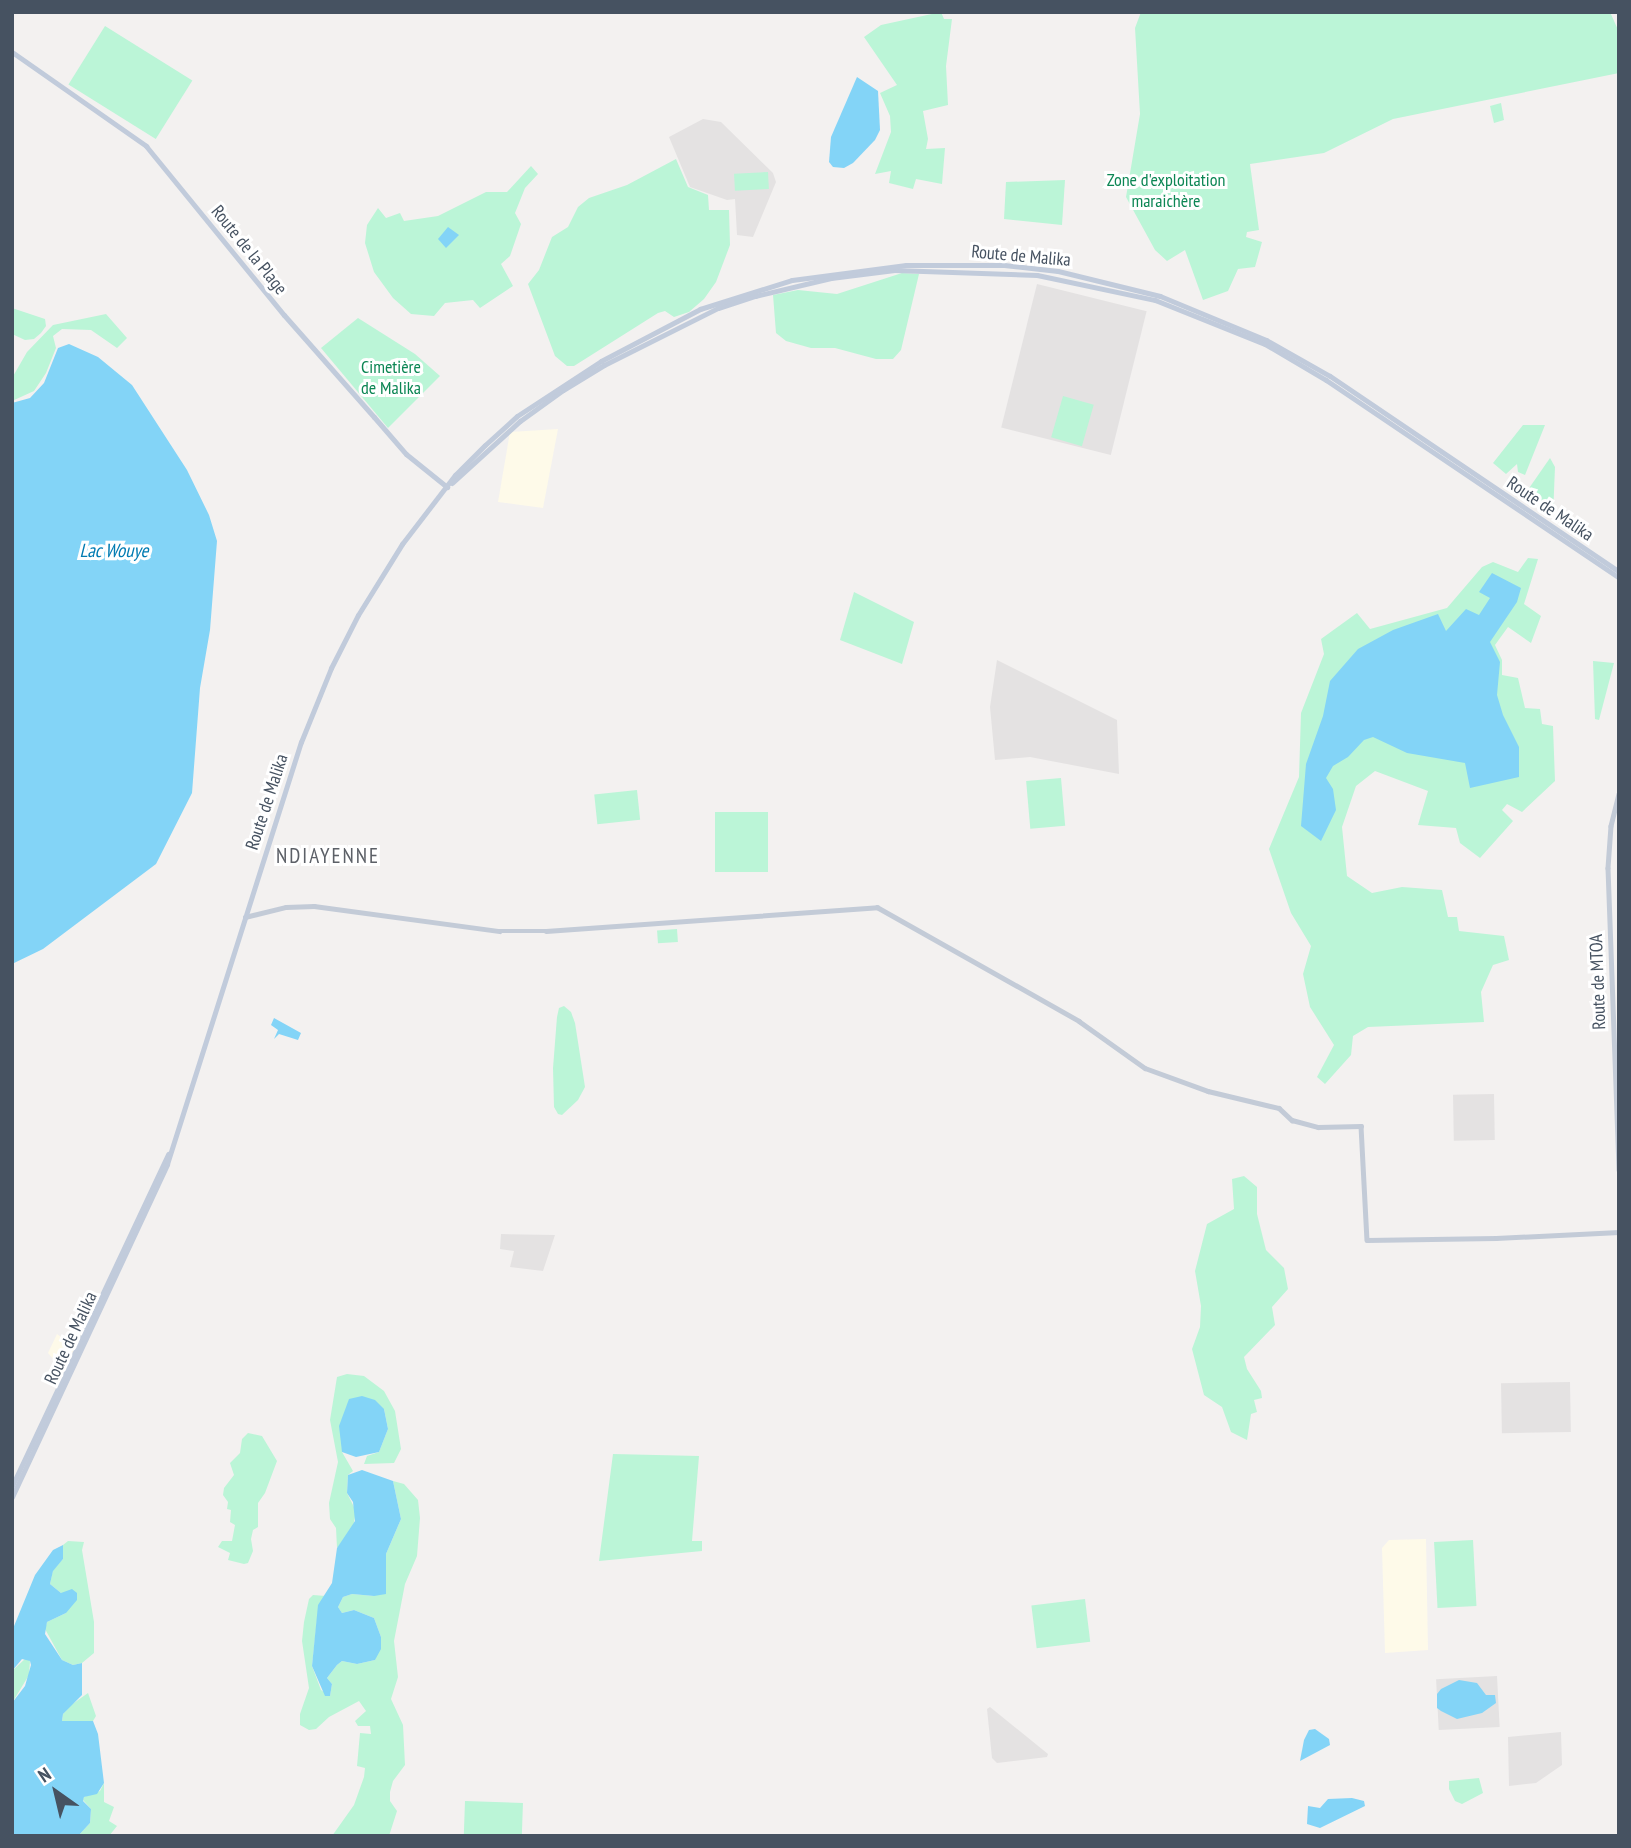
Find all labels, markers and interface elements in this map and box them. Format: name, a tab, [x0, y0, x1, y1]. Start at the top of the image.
park label: Zone d'exploitation maraichère	[1107, 170, 1225, 212]
street label: Route de la Plage	[206, 201, 292, 299]
street label: Route de Malika	[970, 241, 1072, 271]
park label: Cimetière de Malika	[361, 357, 421, 400]
street label: Route de Malika	[1503, 472, 1597, 546]
water label: Lac Wouye	[79, 540, 149, 562]
street label: Route de Malika	[241, 751, 293, 853]
district label: NDIAYENNE	[277, 843, 379, 869]
street label: Route de MTOA	[1586, 934, 1610, 1030]
street label: Route de Malika	[40, 1288, 102, 1388]
north arrow	[21, 1757, 91, 1827]
text: N	[33, 1762, 55, 1787]

